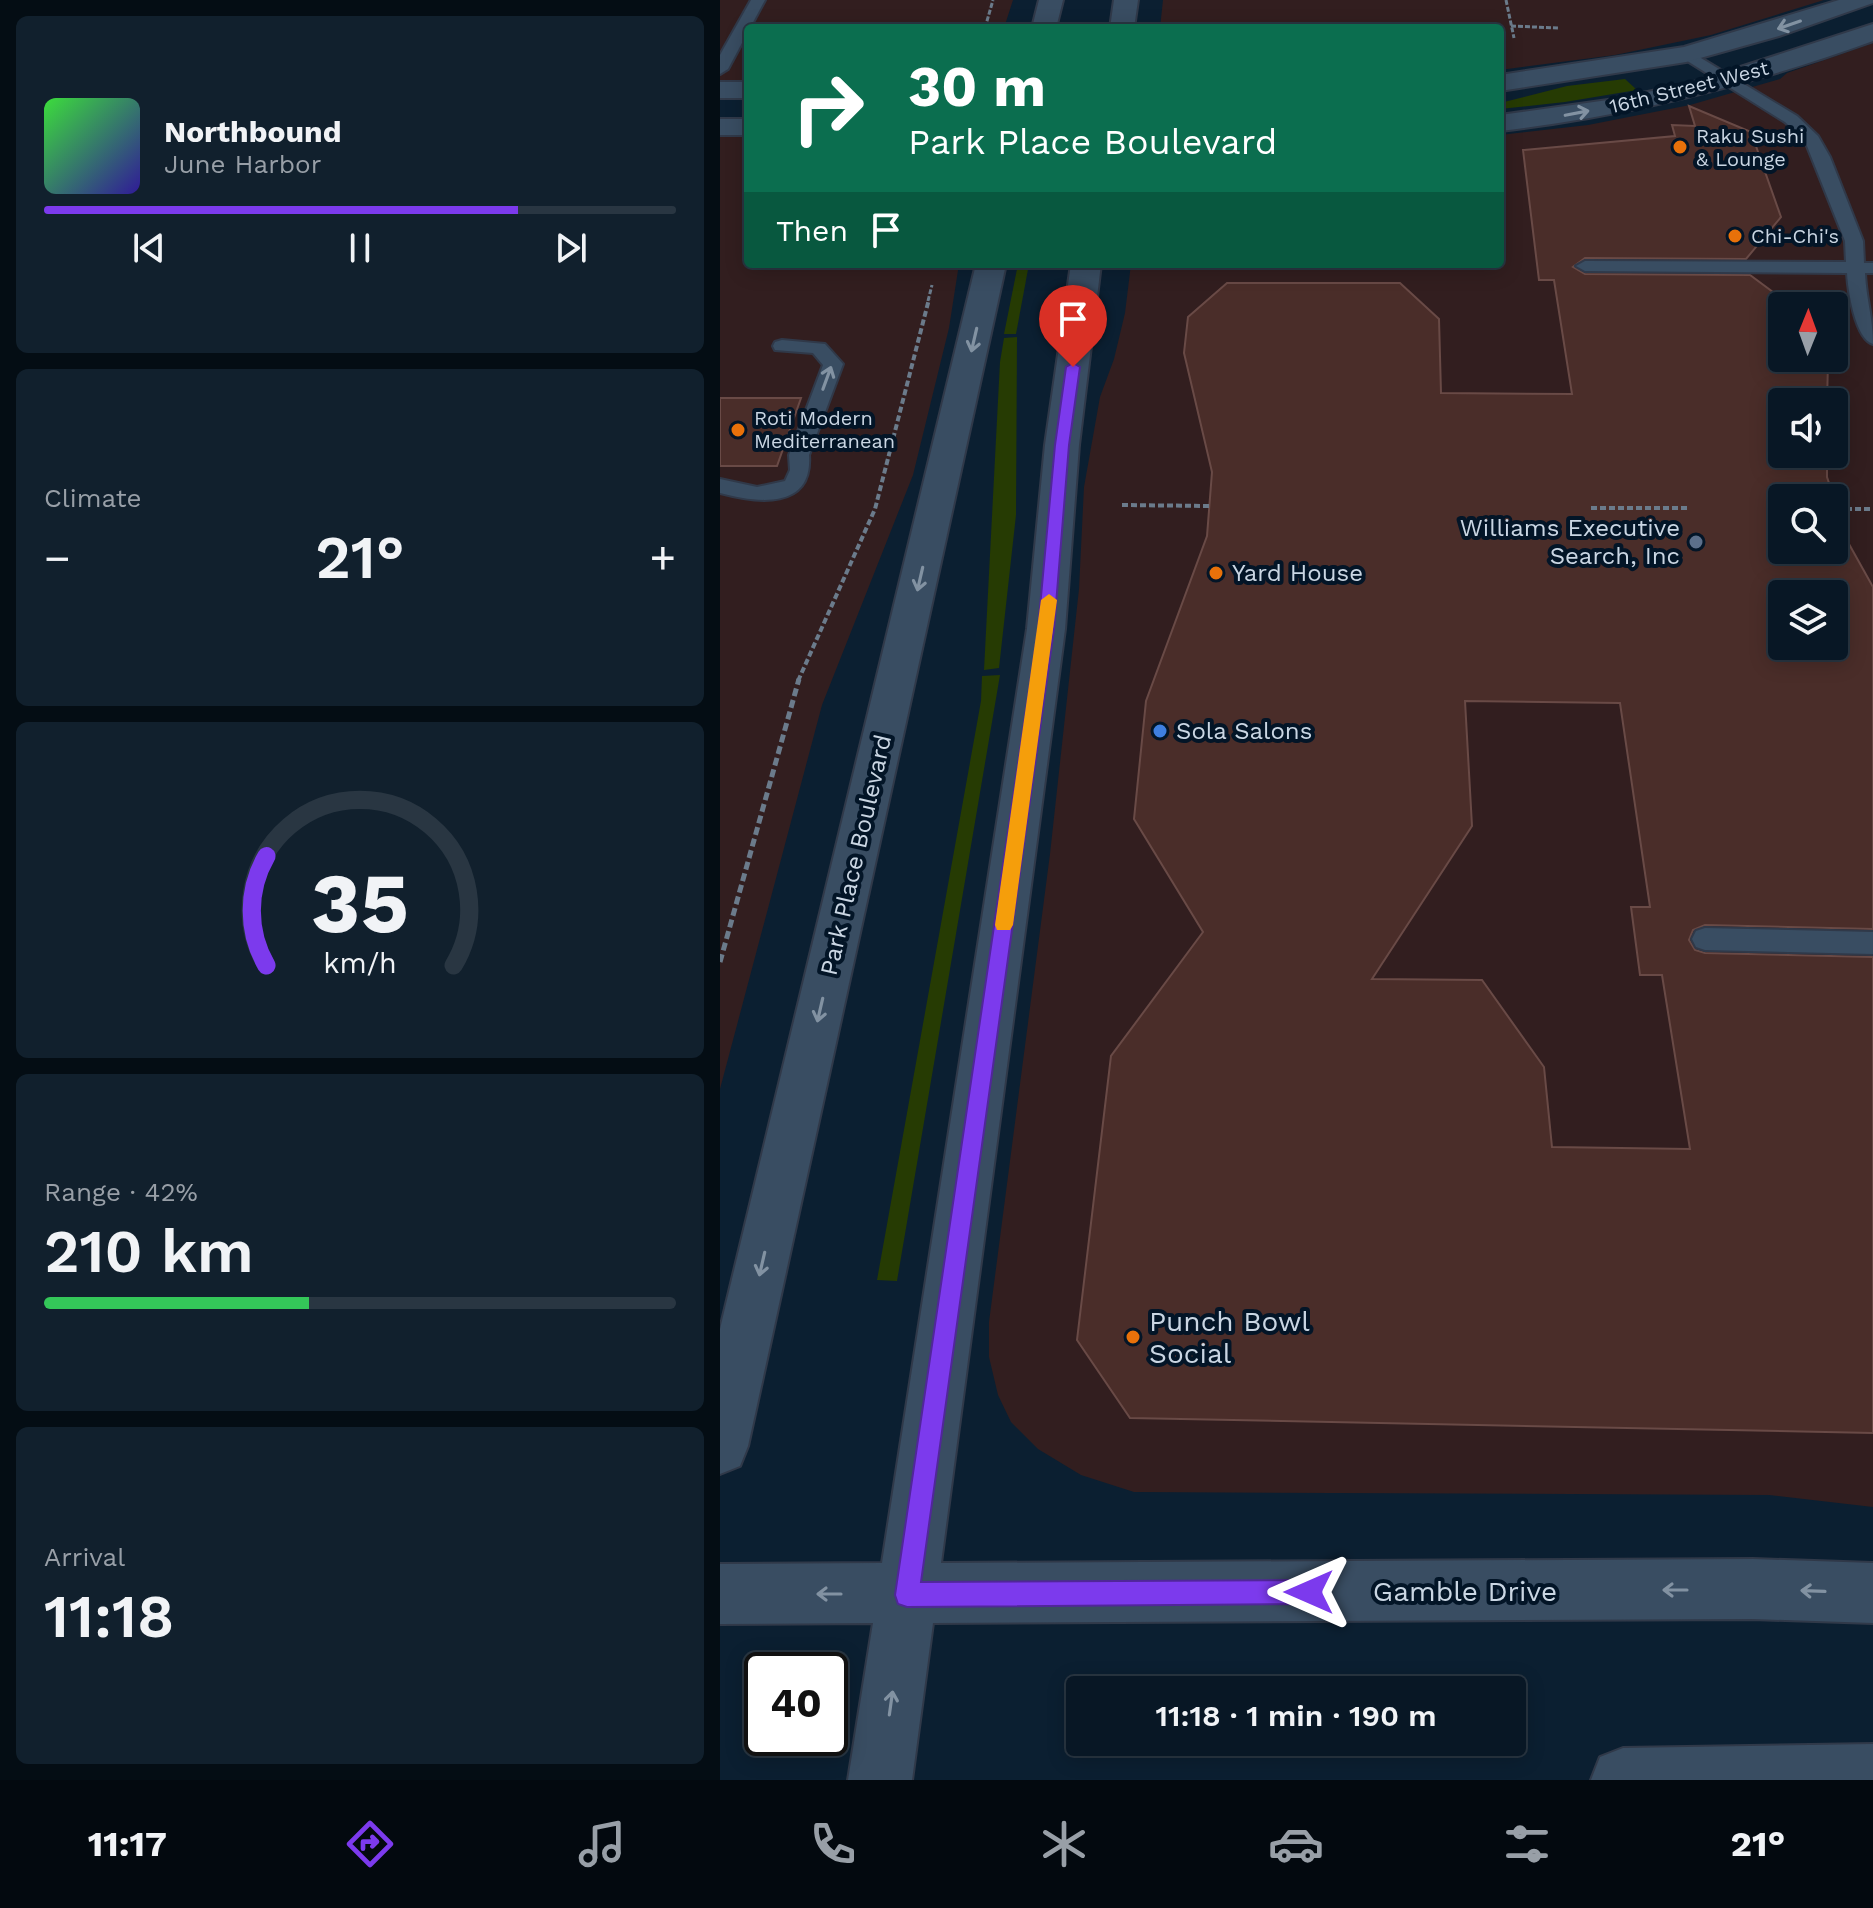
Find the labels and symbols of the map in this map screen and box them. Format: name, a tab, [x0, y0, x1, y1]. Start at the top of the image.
one-way arrow	[1777, 19, 1802, 34]
street label: 16th Street West	[1607, 55, 1772, 118]
one-way arrow	[1564, 105, 1590, 120]
place label: Raku Sushi & Lounge	[1696, 124, 1804, 171]
marker: Raku Sushi & Lounge	[1671, 138, 1689, 156]
place label: Chi-Chi's	[1751, 224, 1839, 248]
marker: Chi-Chi's	[1726, 227, 1744, 245]
pin	[1039, 285, 1107, 367]
north arrow	[1768, 292, 1848, 372]
one-way arrow	[966, 327, 981, 352]
one-way arrow	[821, 366, 836, 391]
place label: Roti Modern Mediterranean	[754, 406, 895, 453]
marker: Roti Modern Mediterranean	[729, 421, 747, 439]
place label: Williams Executive Search, Inc	[1460, 514, 1680, 570]
marker: Williams Executive Search, Inc	[1687, 533, 1705, 551]
place label: Yard House	[1232, 559, 1363, 587]
marker: Yard House	[1207, 564, 1225, 582]
one-way arrow	[912, 565, 927, 591]
place label: Sola Salons	[1176, 717, 1312, 745]
marker: Sola Salons	[1151, 722, 1169, 740]
street label: Park Place Boulevard	[815, 732, 897, 978]
one-way arrow	[812, 997, 827, 1023]
one-way arrow	[753, 1250, 768, 1276]
place label: Punch Bowl Social	[1149, 1305, 1310, 1370]
marker: Punch Bowl Social	[1124, 1328, 1142, 1346]
position arrow	[1267, 1550, 1351, 1634]
street label: Gamble Drive	[1373, 1575, 1557, 1608]
one-way arrow	[1662, 1582, 1689, 1597]
one-way arrow	[1800, 1583, 1827, 1598]
one-way arrow	[816, 1586, 843, 1602]
speed limit sign: 40	[744, 1652, 848, 1756]
one-way arrow	[884, 1691, 899, 1716]

